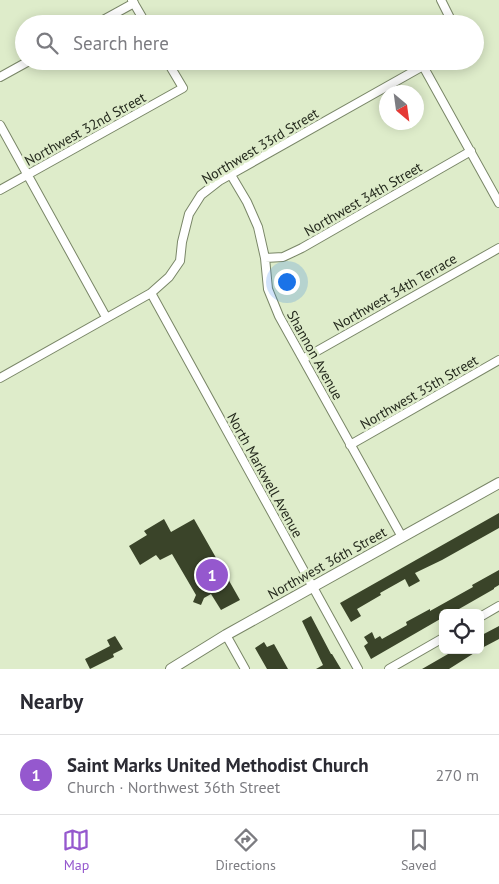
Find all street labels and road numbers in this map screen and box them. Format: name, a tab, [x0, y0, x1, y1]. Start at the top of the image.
street label: Northwest 32nd Street	[21, 88, 149, 170]
street label: Northwest 33rd Street	[198, 104, 322, 188]
street label: Northwest 34th Street	[301, 158, 425, 240]
street label: Northwest 34th Terrace	[330, 249, 460, 335]
street label: Shannon Avenue	[283, 307, 347, 403]
street label: Northwest 35th Street	[357, 351, 481, 433]
street label: North Markwell Avenue	[223, 409, 307, 541]
street label: Northwest 36th Street	[264, 523, 390, 603]

